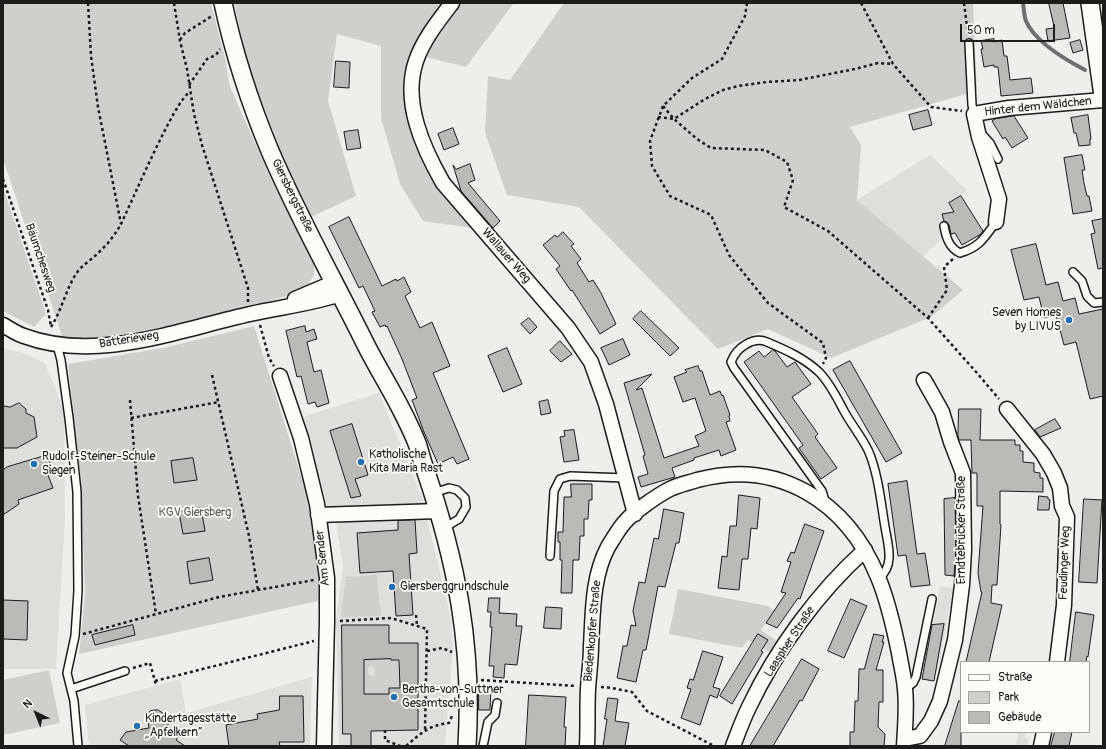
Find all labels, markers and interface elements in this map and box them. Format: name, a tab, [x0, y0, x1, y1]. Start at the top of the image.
scale bar	[962, 16, 1057, 42]
text: 50 m	[967, 23, 995, 38]
street label: Hinter dem Wäldchen	[984, 94, 1092, 120]
street label: Giersbergstraße	[268, 157, 316, 235]
street label: Bäumchesweg	[21, 222, 59, 294]
street label: Wallauer Weg	[478, 226, 534, 286]
place label: Seven Homes by LIVUS	[992, 306, 1061, 334]
marker: Seven Homes by LIVUS	[1064, 315, 1074, 325]
street label: Batterieweg	[98, 328, 160, 352]
place label: Katholische Kita Maria Rast	[369, 448, 443, 476]
place label: Rudolf-Steiner-Schule Siegen	[42, 450, 155, 478]
marker: Katholische Kita Maria Rast	[356, 457, 366, 467]
marker: Rudolf-Steiner-Schule Siegen	[29, 459, 39, 469]
street label: Erndtebrücker Straße	[955, 476, 969, 584]
park label: KGV Giersberg	[159, 506, 231, 520]
street label: Feudinger Weg	[1057, 525, 1073, 601]
street label: Am Sender	[313, 529, 333, 587]
place label: Giersberggrundschule	[400, 580, 509, 594]
street label: Biedenkopfer Straße	[581, 580, 605, 682]
marker: Giersberggrundschule	[387, 582, 397, 592]
street label: Laaspher Straße	[762, 604, 818, 680]
legend	[960, 661, 1090, 733]
text: Straße	[998, 670, 1032, 685]
place label: Bertha-von-Suttner Gesamtschule	[402, 683, 503, 711]
text: Park	[998, 690, 1019, 705]
marker: Bertha-von-Suttner Gesamtschule	[389, 692, 399, 702]
north arrow	[16, 693, 56, 733]
text: N	[20, 697, 35, 711]
text: Gebäude	[998, 710, 1041, 725]
place label: Kindertagesstätte „Apfelkern“	[145, 712, 236, 740]
marker: Kindertagesstätte „Apfelkern“	[132, 721, 142, 731]

